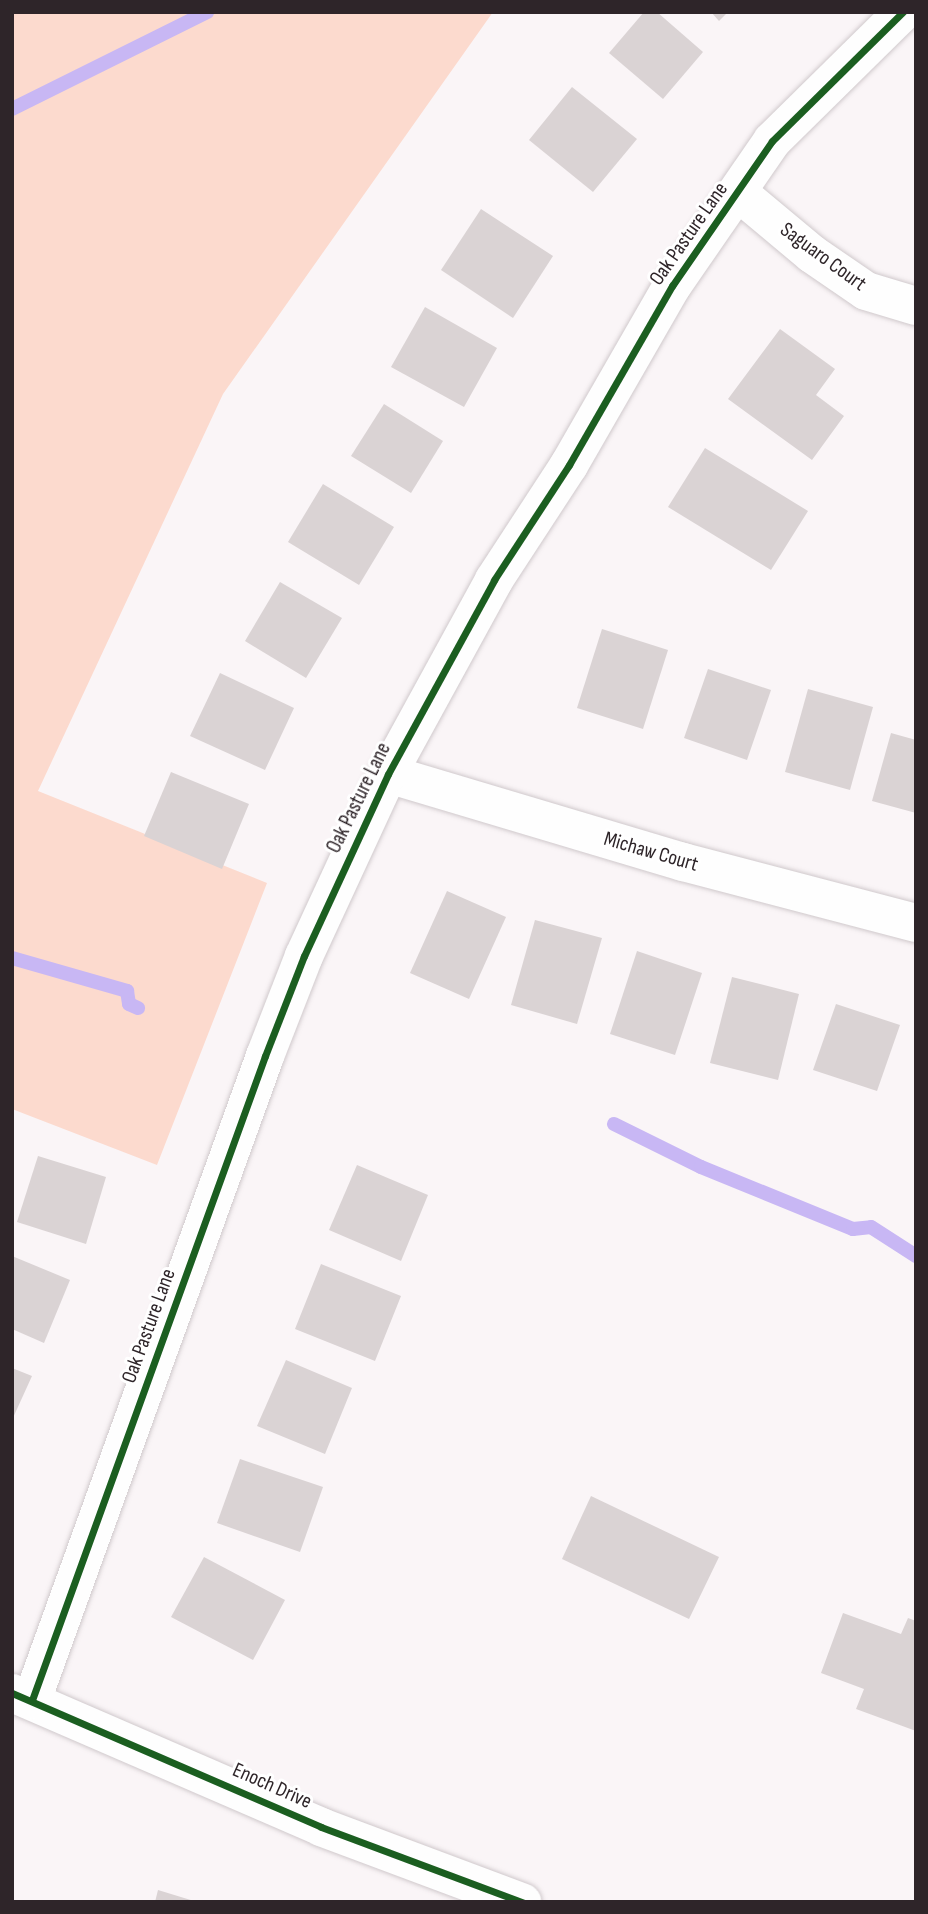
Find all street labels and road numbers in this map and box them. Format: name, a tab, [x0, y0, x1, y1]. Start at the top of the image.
street label: Oak Pasture Lane	[644, 178, 734, 290]
street label: Saguaro Court	[775, 217, 871, 297]
street label: Oak Pasture Lane	[321, 739, 397, 857]
street label: Michaw Court	[601, 827, 701, 877]
street label: Oak Pasture Lane	[117, 1265, 181, 1387]
street label: Enoch Drive	[229, 1757, 315, 1815]

